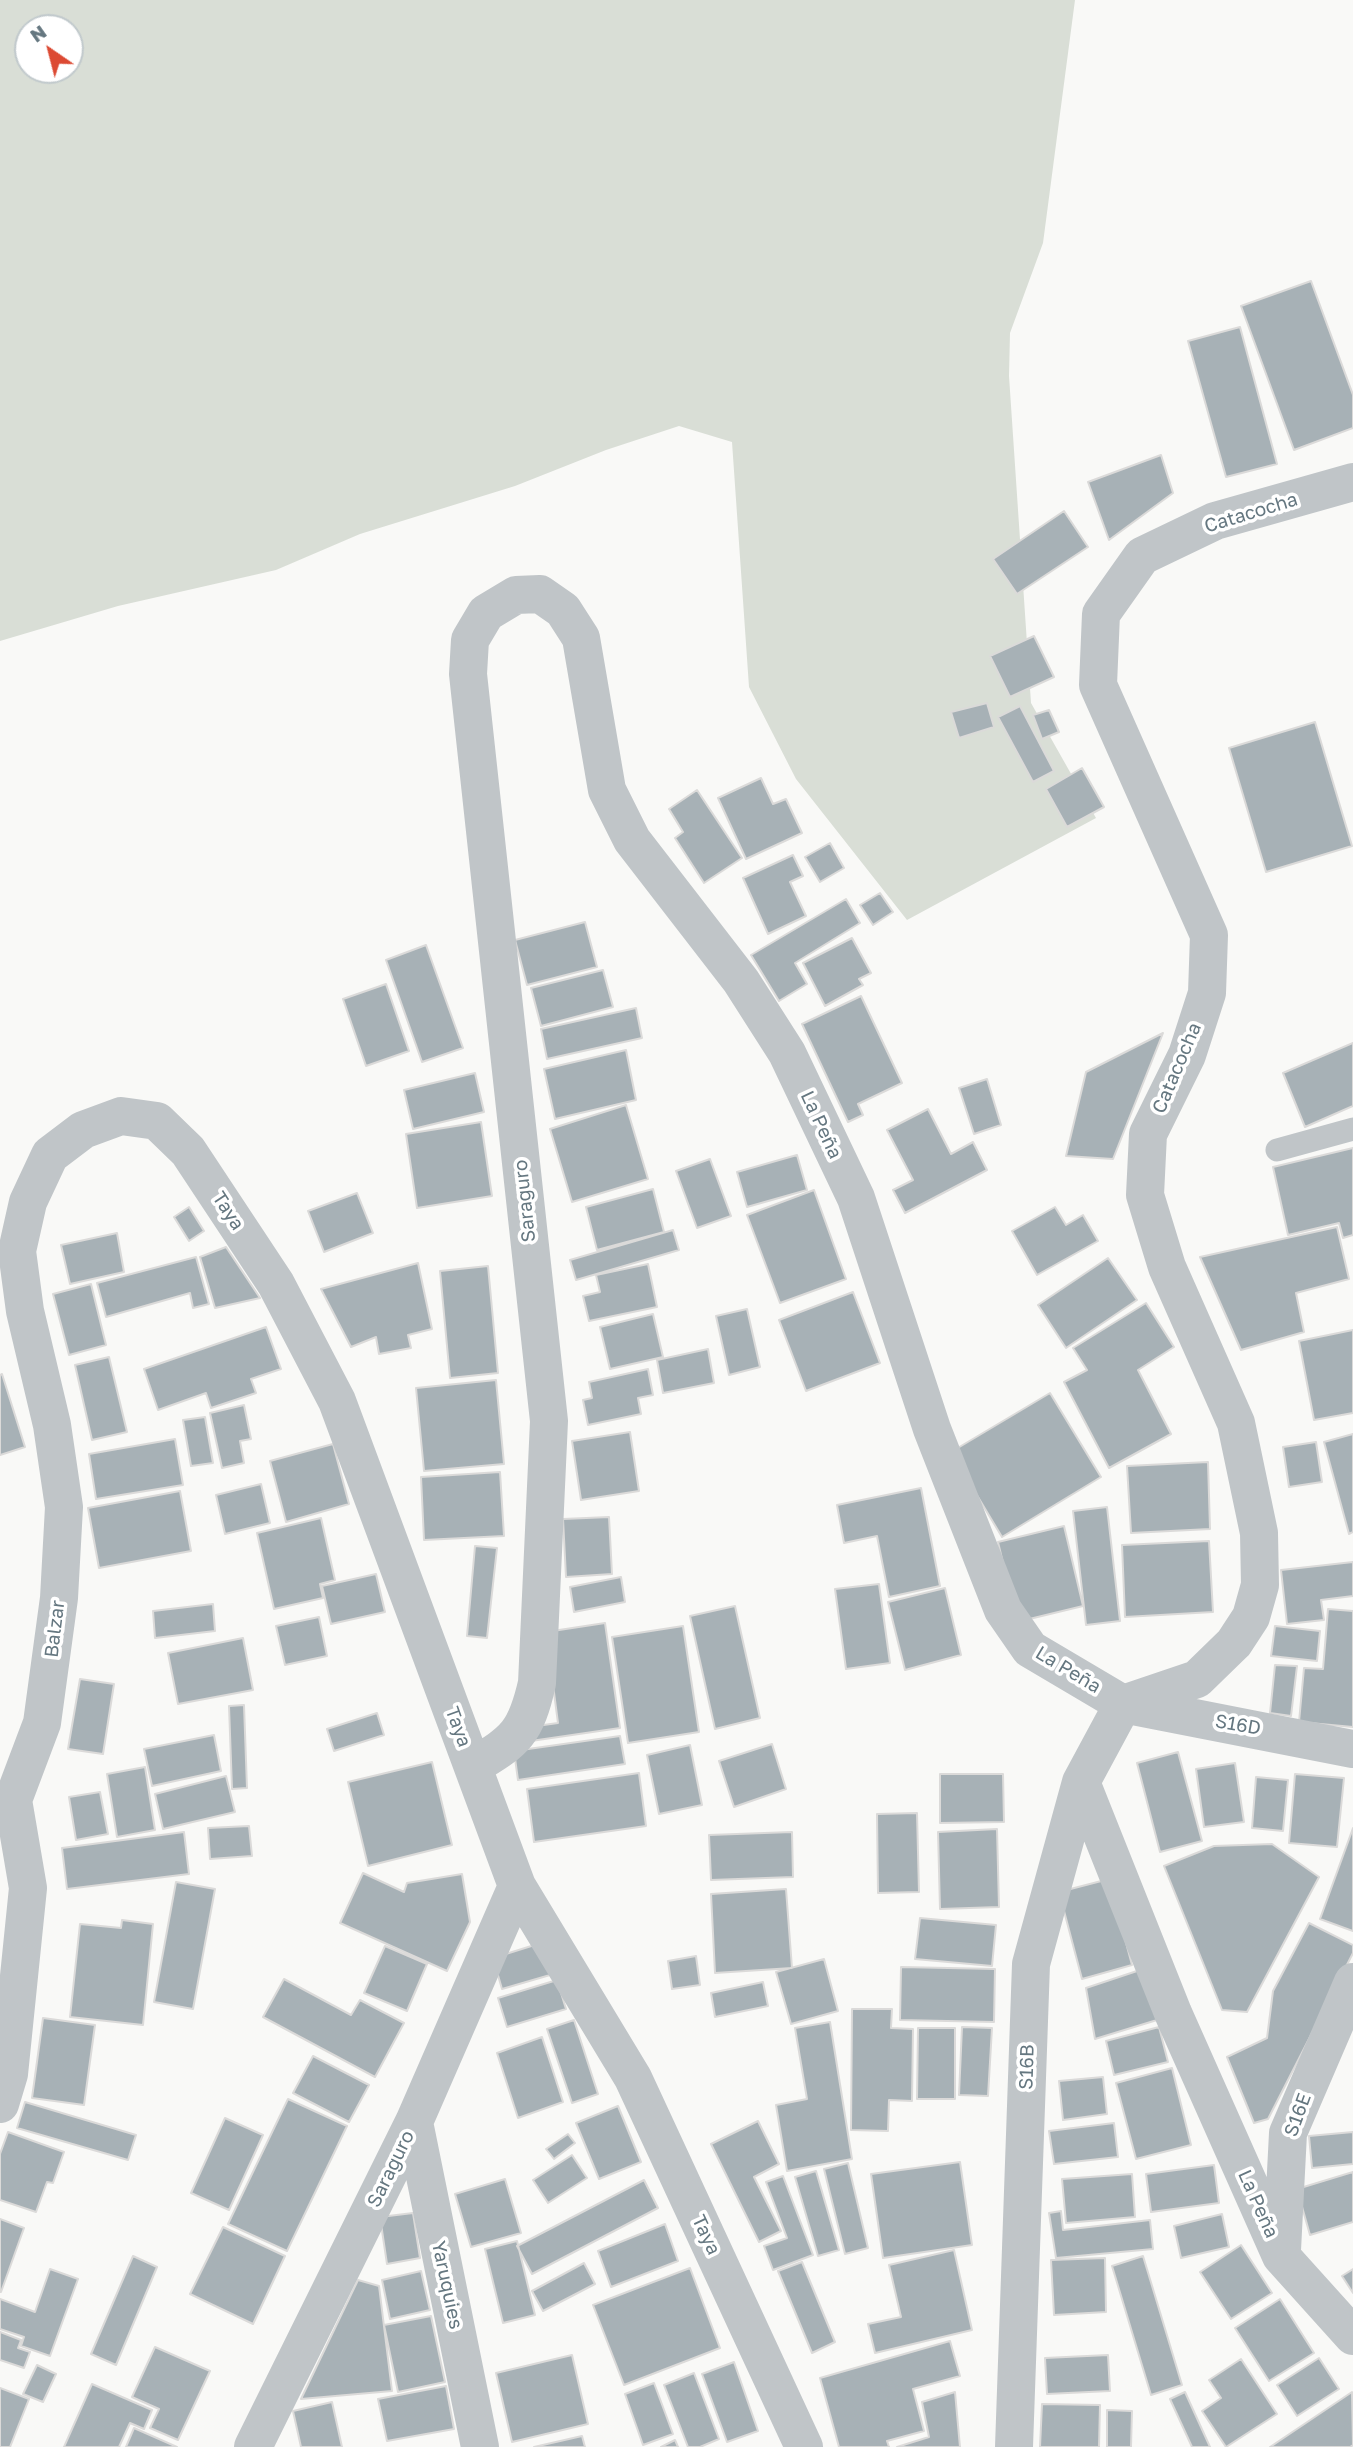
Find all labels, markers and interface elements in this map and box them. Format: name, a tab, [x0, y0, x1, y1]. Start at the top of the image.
north arrow	[14, 14, 84, 84]
text: N	[25, 19, 50, 47]
street label: Catacocha	[1202, 488, 1300, 538]
street label: Catacocha	[1148, 1019, 1206, 1117]
street label: La Peña	[795, 1087, 847, 1163]
street label: Saraguro	[509, 1159, 541, 1243]
street label: Taya	[207, 1188, 249, 1234]
street label: Balzar	[40, 1599, 70, 1659]
street label: La Peña	[1031, 1642, 1105, 1698]
street label: Taya	[440, 1704, 476, 1750]
street label: S16D	[1213, 1710, 1263, 1740]
street label: S16B	[1015, 2044, 1039, 2090]
street label: S16E	[1280, 2090, 1316, 2140]
street label: Saraguro	[363, 2127, 419, 2211]
street label: La Peña	[1233, 2166, 1283, 2242]
street label: Taya	[687, 2211, 725, 2259]
street label: Yaruquies	[427, 2239, 467, 2331]

